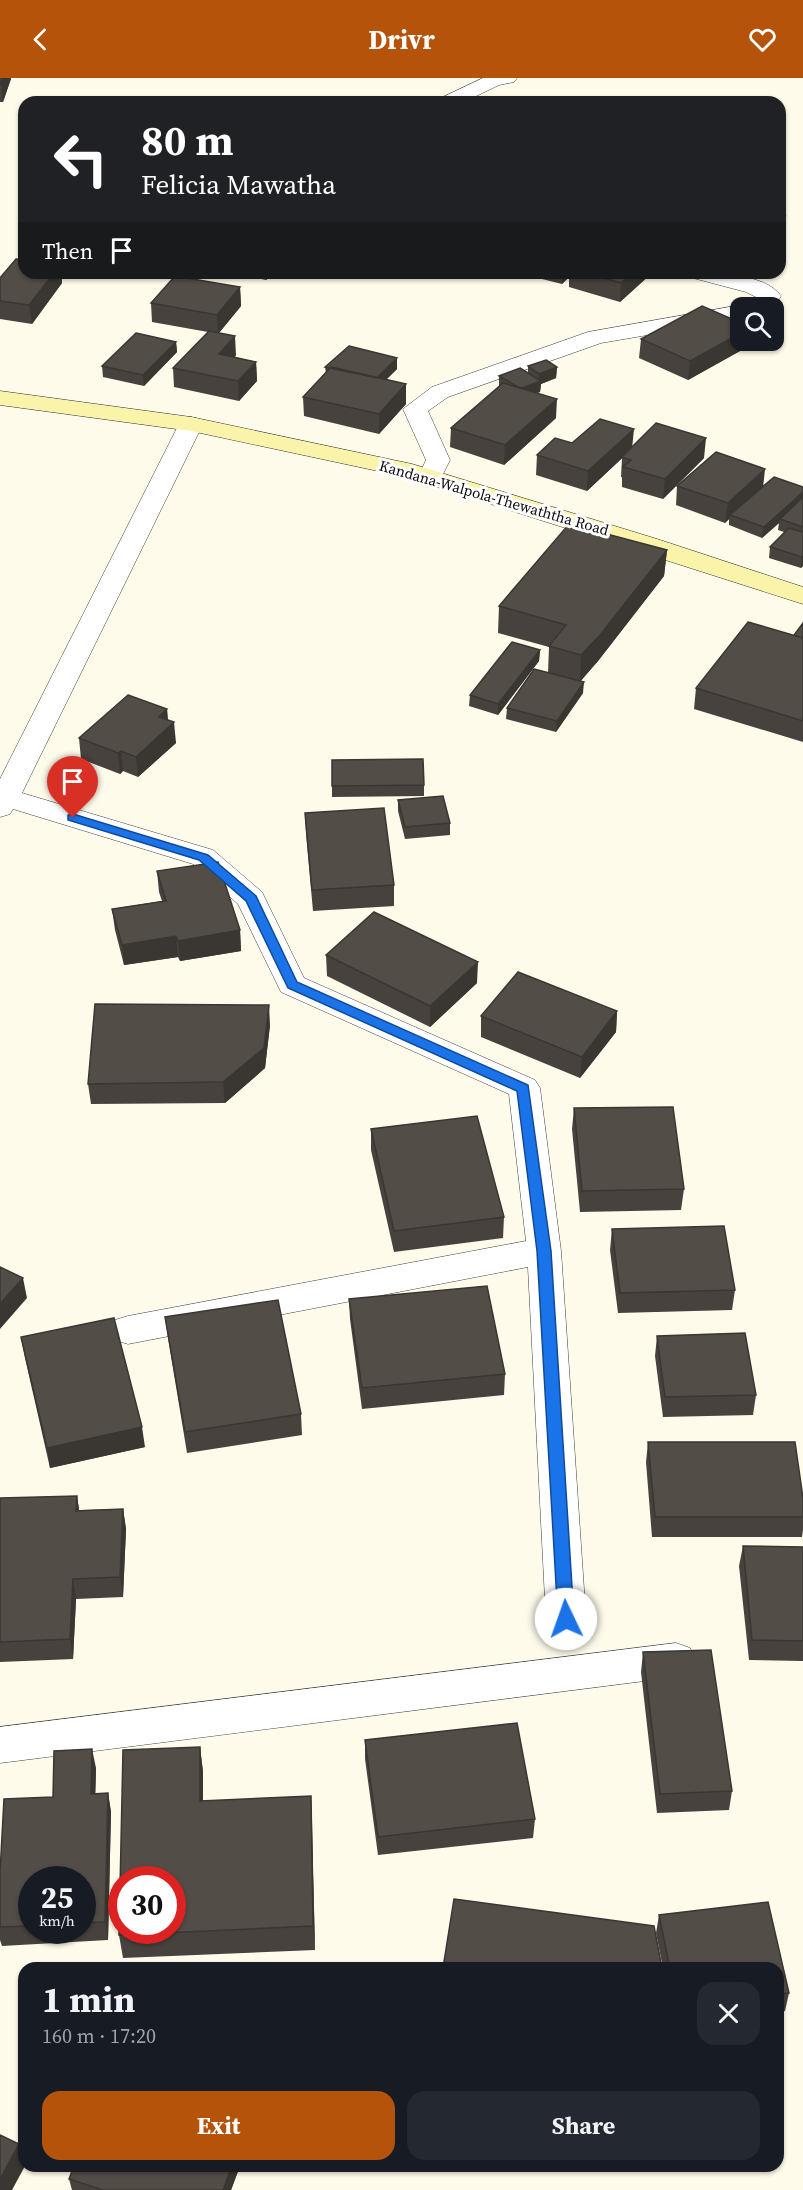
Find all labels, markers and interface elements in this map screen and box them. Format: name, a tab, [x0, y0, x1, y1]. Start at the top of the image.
text: Drivr	[368, 21, 435, 58]
icon: back	[24, 23, 57, 56]
icon: heart	[746, 23, 779, 56]
text: 80 m	[141, 111, 234, 169]
icon: left	[42, 120, 120, 198]
text: Felicia Mawatha	[141, 166, 336, 203]
icon: arrive	[105, 234, 138, 267]
text: Then	[42, 236, 93, 266]
map controls	[730, 297, 784, 351]
button: search	[730, 297, 784, 351]
street label: Kandana-Walpola-Thewaththa Road	[377, 455, 612, 541]
pin	[47, 756, 98, 818]
icon: arrive	[56, 765, 89, 798]
position arrow	[534, 1587, 598, 1651]
speed limit sign: 30	[108, 1866, 186, 1944]
text: 25	[41, 1877, 73, 1918]
text: km/h	[39, 1910, 75, 1931]
text: 1 min	[42, 1975, 135, 2024]
button: close	[697, 1982, 760, 2045]
text: 160 m · 17:20	[42, 2022, 156, 2050]
button: Exit	[42, 2091, 395, 2160]
button: Share	[407, 2091, 760, 2160]

